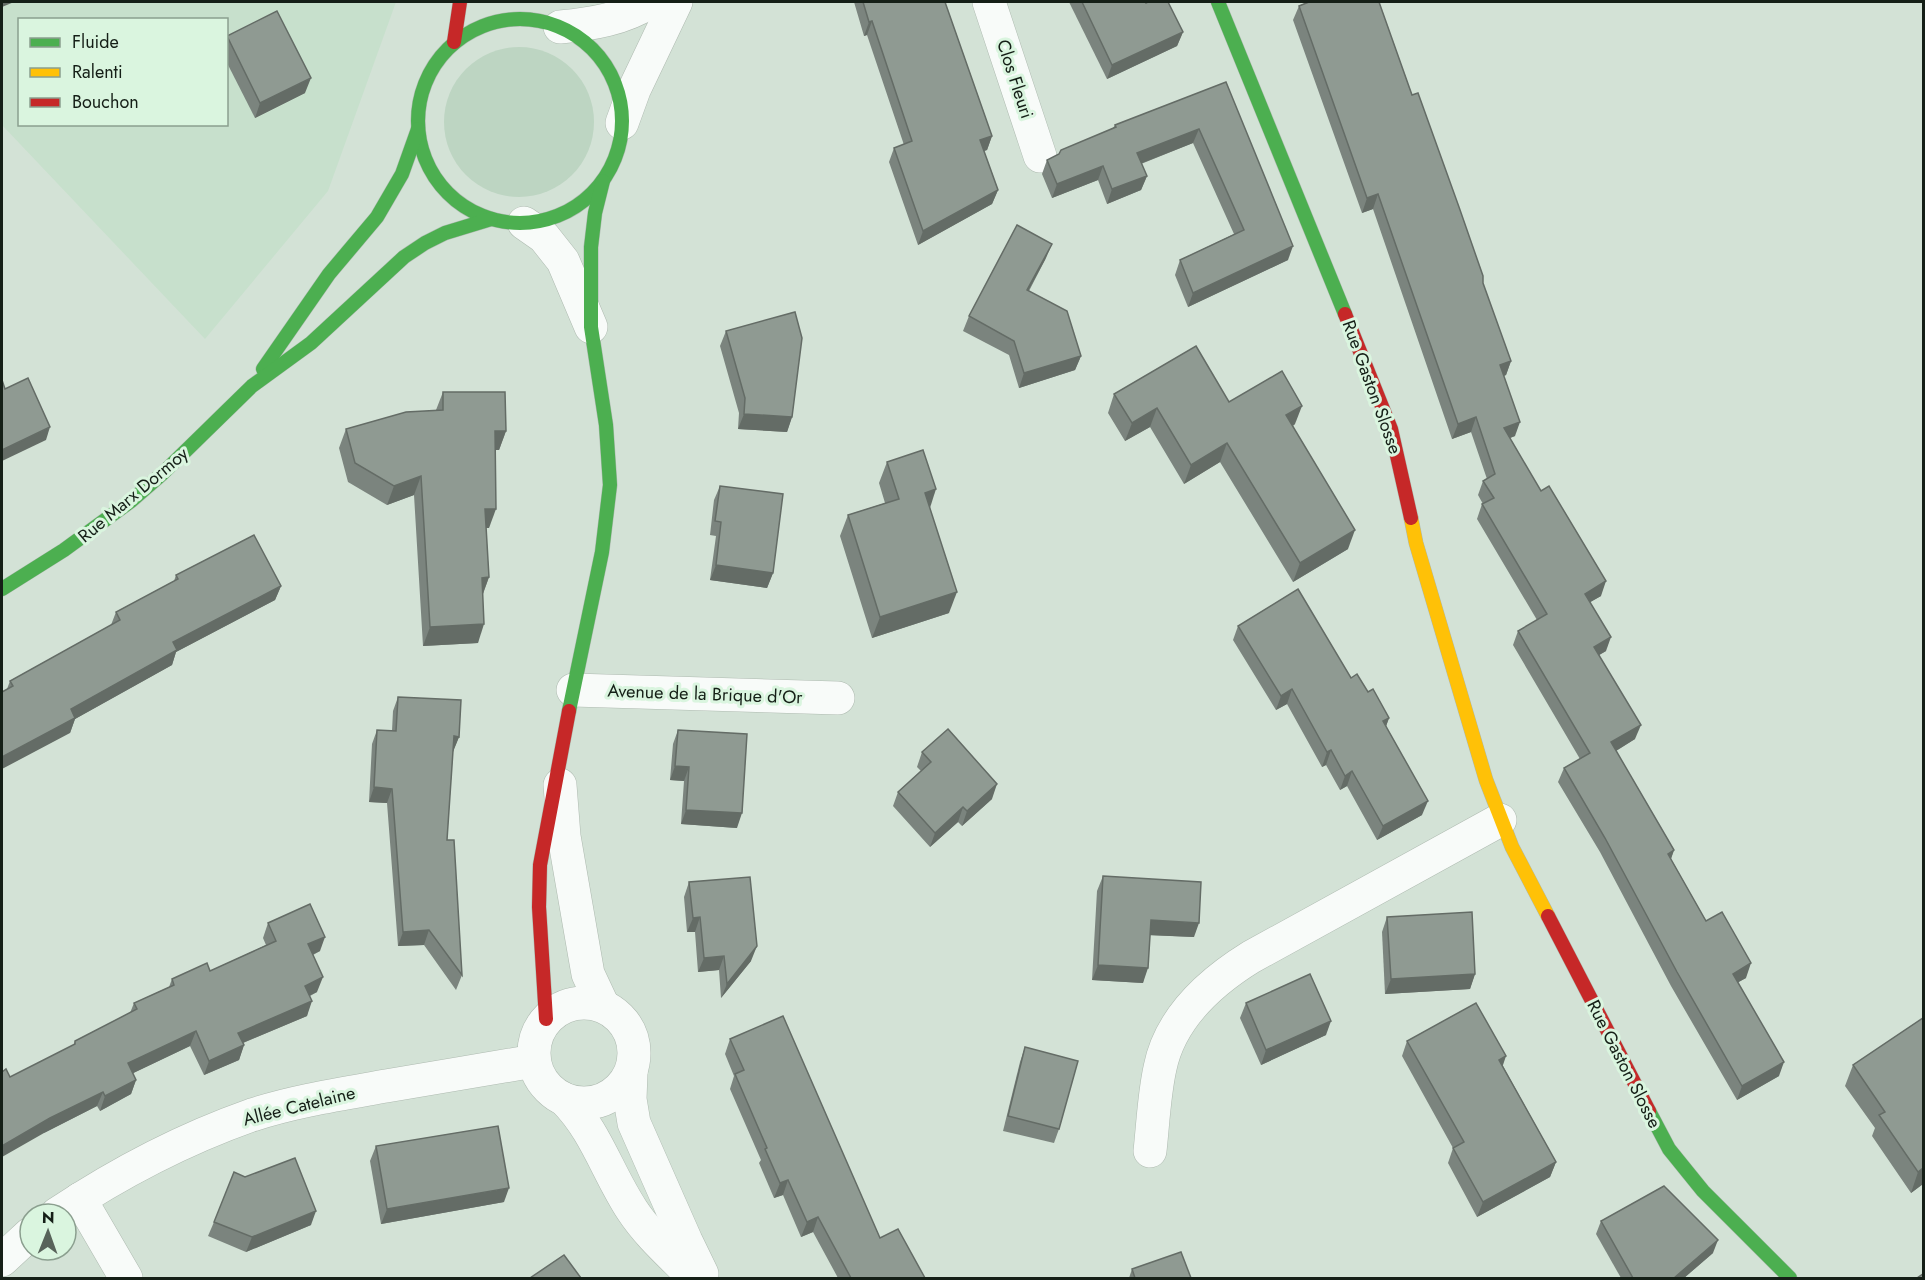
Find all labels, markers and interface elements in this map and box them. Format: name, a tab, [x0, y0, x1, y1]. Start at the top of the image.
legend	[18, 18, 228, 126]
text: Fluide	[72, 29, 119, 55]
street label: Clos Fleuri	[990, 36, 1040, 122]
text: Ralenti	[72, 59, 123, 85]
text: Bouchon	[72, 89, 139, 115]
street label: Rue Gaston Slosse	[1336, 316, 1408, 458]
street label: Rue Marx Dormoy	[72, 441, 194, 549]
street label: Avenue de la Brique d'Or	[607, 678, 804, 710]
street label: Rue Gaston Slosse	[1580, 995, 1668, 1133]
street label: Allée Catelaine	[240, 1079, 358, 1133]
north arrow	[18, 1202, 78, 1262]
text: N	[42, 1206, 55, 1229]

